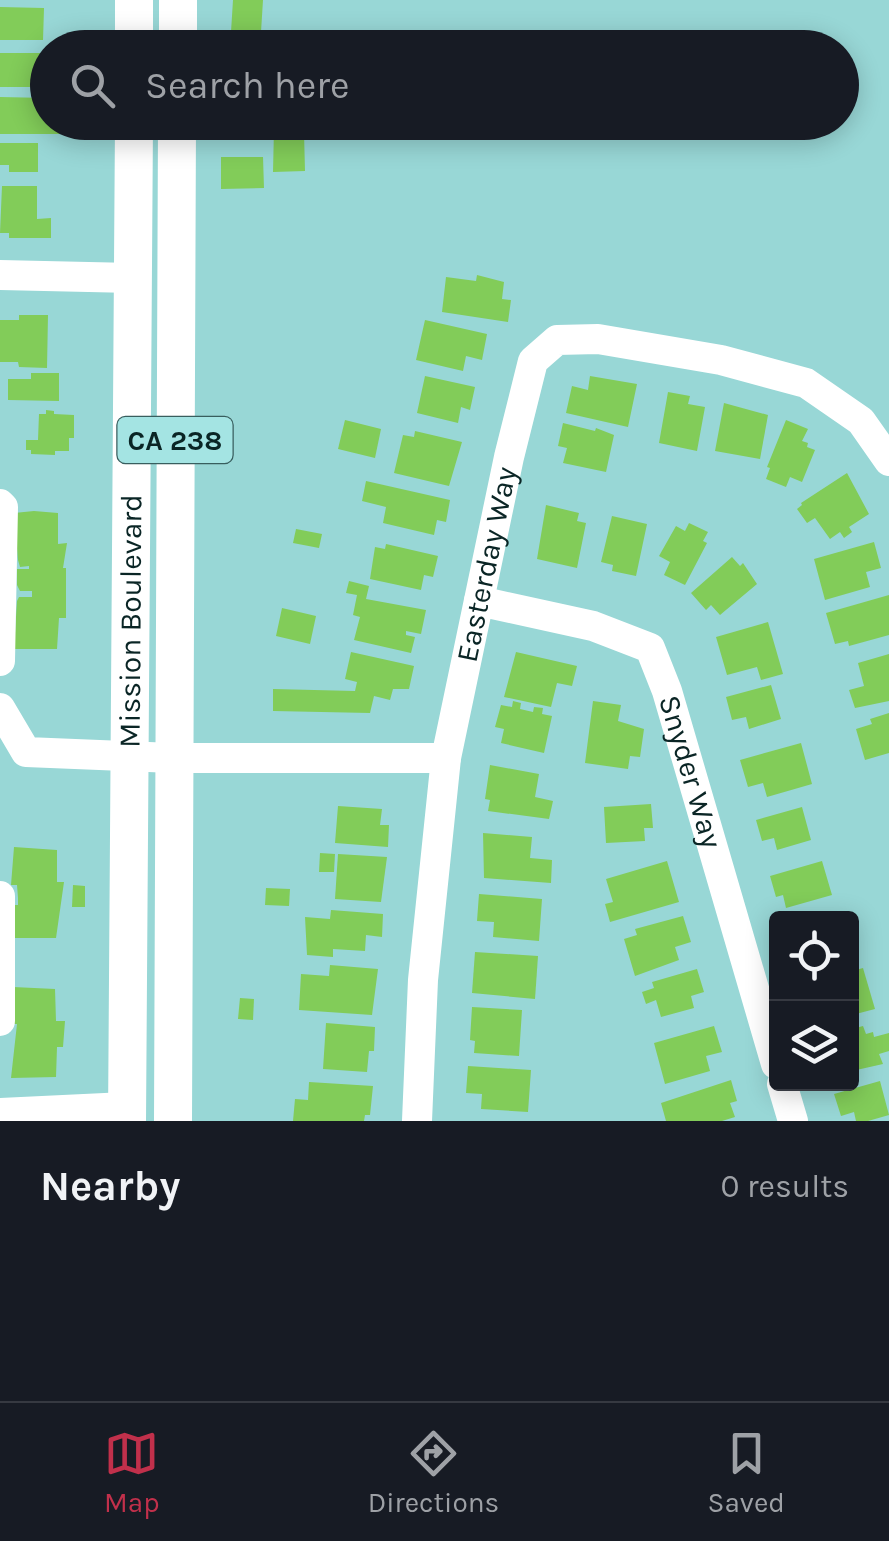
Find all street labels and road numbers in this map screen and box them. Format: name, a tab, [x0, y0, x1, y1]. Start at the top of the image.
road number: CA 238	[118, 417, 232, 463]
street label: Easterday Way	[449, 464, 524, 665]
street label: Mission Boulevard	[112, 494, 149, 748]
street label: Snyder Way	[651, 691, 730, 852]

